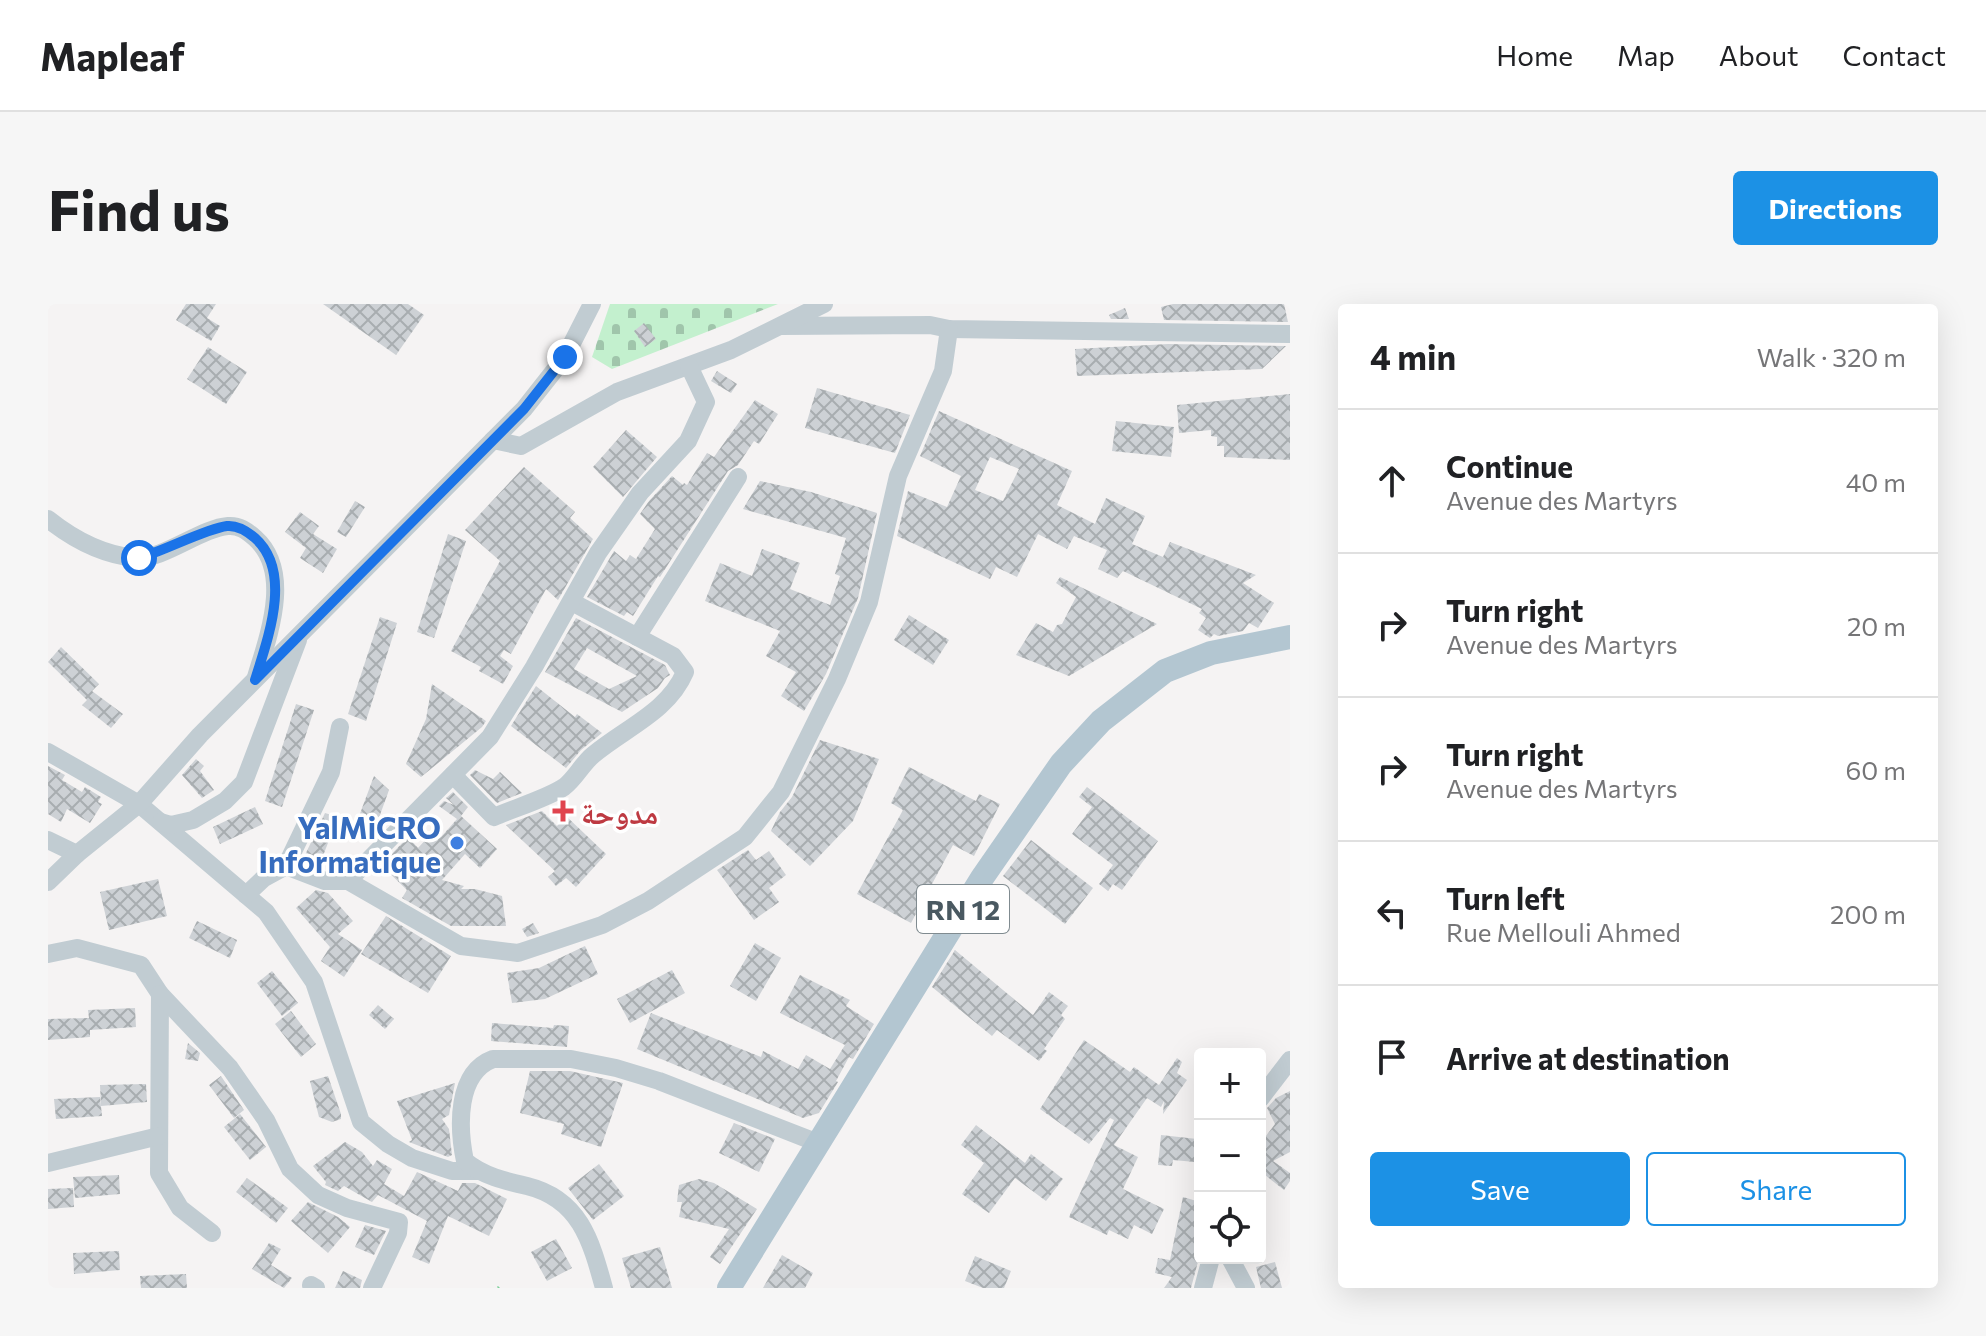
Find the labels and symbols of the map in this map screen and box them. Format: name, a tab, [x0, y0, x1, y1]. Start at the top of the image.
route end	[547, 339, 583, 375]
route start	[121, 540, 157, 576]
place label: مدوحة	[581, 793, 658, 830]
marker: مدوحة	[552, 800, 574, 822]
place label: YalMiCRO Informatique	[259, 808, 441, 879]
marker: YalMiCRO Informatique	[448, 834, 466, 852]
road number: RN 12	[917, 885, 1009, 933]

